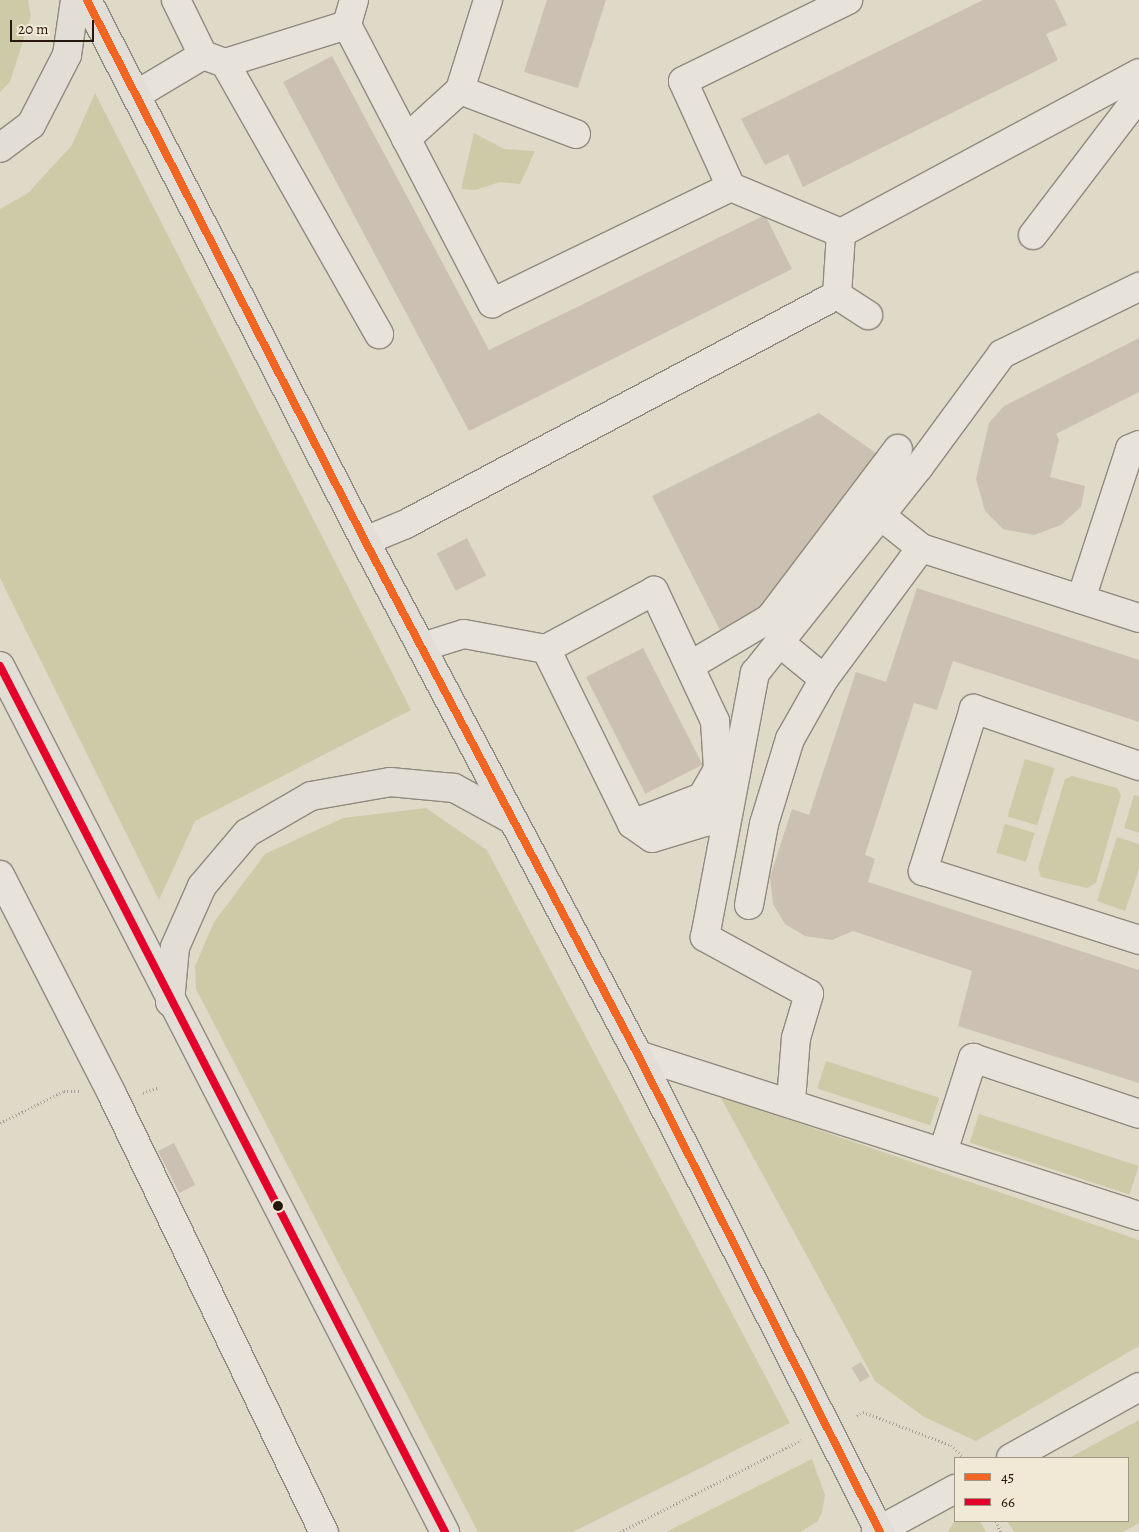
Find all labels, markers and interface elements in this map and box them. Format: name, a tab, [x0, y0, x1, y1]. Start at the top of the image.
scale bar	[12, 10, 96, 42]
text: 20 m	[18, 19, 49, 39]
unlabelled marker	[273, 1201, 283, 1211]
legend	[954, 1457, 1129, 1522]
text: 45	[1001, 1467, 1014, 1487]
text: 66	[1001, 1492, 1015, 1512]

